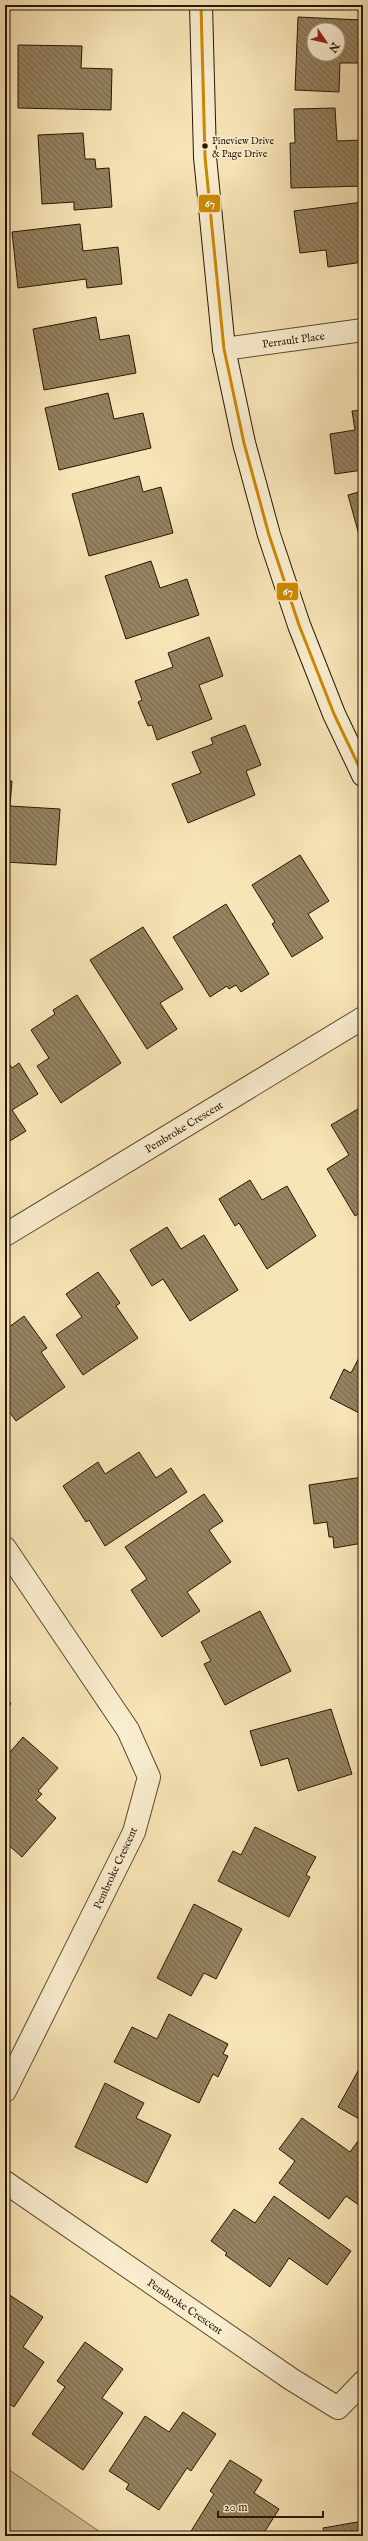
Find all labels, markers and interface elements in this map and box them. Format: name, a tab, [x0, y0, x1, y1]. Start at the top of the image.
north arrow	[306, 22, 346, 62]
text: N	[325, 38, 342, 55]
place label: Pineview Drive & Page Drive	[212, 135, 274, 161]
marker: Pineview Drive & Page Drive	[200, 141, 210, 151]
line badge: 67	[198, 194, 221, 213]
text: 67	[205, 197, 215, 211]
street label: Perrault Place	[261, 329, 326, 352]
line badge: 67	[276, 582, 299, 601]
text: 67	[283, 585, 293, 599]
street label: Pembroke Crescent	[143, 1098, 226, 1157]
street label: Pembroke Crescent	[91, 1825, 141, 1912]
street label: Pembroke Crescent	[144, 2276, 226, 2338]
scale bar	[218, 2493, 323, 2519]
text: 20 m	[224, 2500, 247, 2515]

